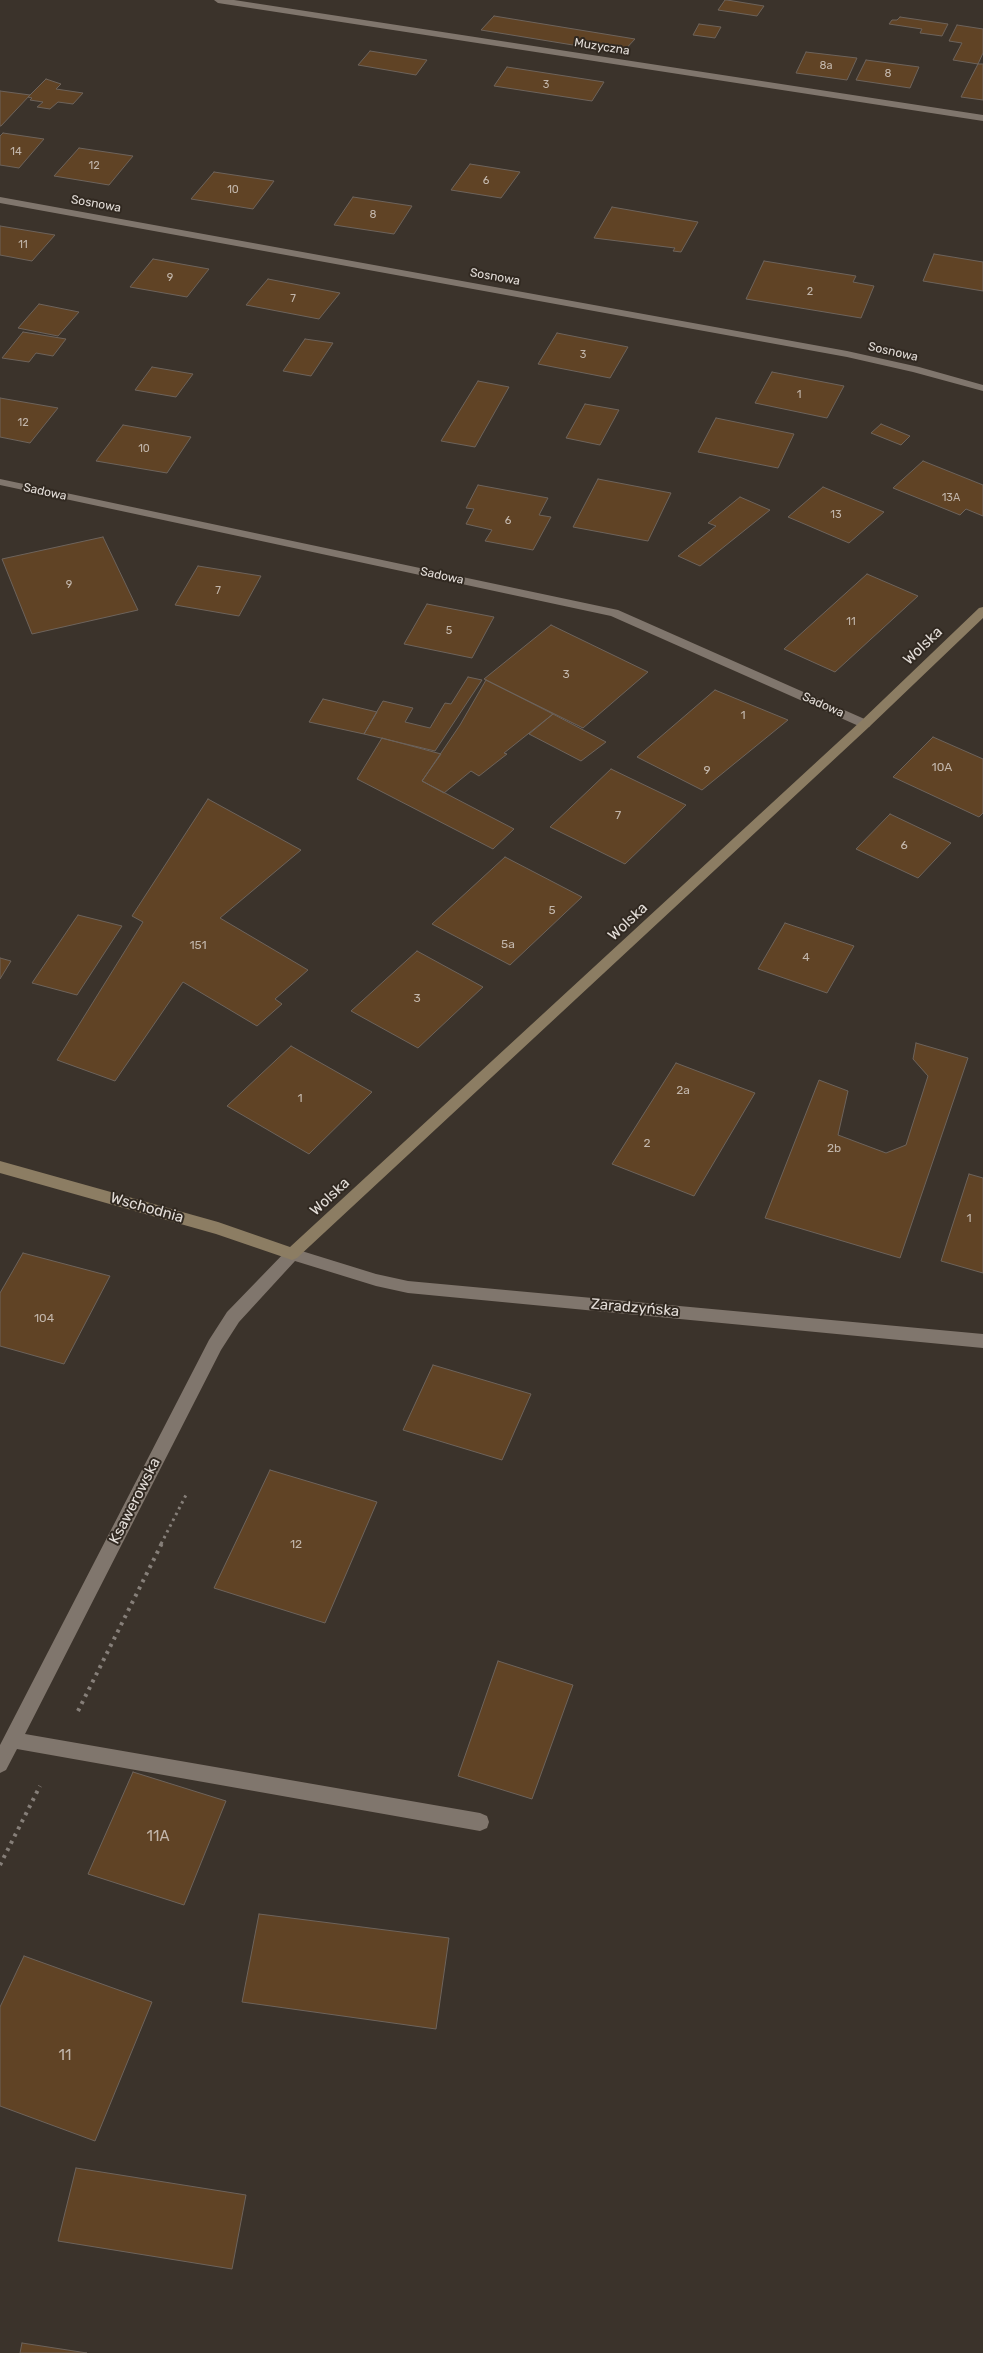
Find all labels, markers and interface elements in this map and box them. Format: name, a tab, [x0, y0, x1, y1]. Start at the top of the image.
street label: Muzyczna	[573, 36, 631, 58]
house number: 8a	[819, 59, 833, 73]
house number: 8	[885, 67, 891, 81]
house number: 3	[543, 78, 549, 92]
house number: 14	[10, 145, 22, 159]
house number: 12	[88, 159, 100, 173]
house number: 6	[483, 174, 489, 188]
house number: 10	[227, 183, 239, 197]
street label: Sosnowa	[70, 193, 122, 215]
house number: 8	[370, 208, 376, 222]
house number: 11	[18, 238, 28, 252]
street label: Sosnowa	[469, 266, 521, 288]
house number: 9	[167, 271, 173, 285]
house number: 2	[807, 285, 813, 299]
house number: 7	[290, 292, 296, 306]
street label: Sosnowa	[867, 339, 919, 365]
house number: 3	[580, 348, 586, 362]
house number: 1	[797, 388, 801, 402]
house number: 12	[17, 416, 29, 430]
house number: 10	[138, 442, 150, 456]
street label: Sadowa	[22, 480, 68, 504]
house number: 13A	[942, 491, 960, 505]
house number: 13	[830, 508, 842, 522]
house number: 6	[505, 514, 511, 528]
street label: Sadowa	[419, 564, 465, 588]
house number: 9	[66, 578, 72, 592]
house number: 7	[215, 584, 221, 598]
house number: 11	[846, 615, 856, 629]
street label: Wolska	[900, 623, 946, 669]
house number: 5	[446, 624, 452, 638]
house number: 3	[562, 668, 570, 682]
street label: Sadowa	[800, 689, 846, 721]
house number: 1	[740, 709, 746, 723]
house number: 10A	[932, 761, 952, 775]
house number: 9	[703, 764, 711, 778]
house number: 7	[615, 809, 621, 823]
house number: 6	[900, 839, 908, 853]
street label: Wolska	[605, 899, 651, 945]
house number: 5	[548, 904, 556, 918]
house number: 5a	[501, 938, 515, 952]
house number: 151	[189, 939, 207, 953]
house number: 4	[802, 951, 810, 965]
house number: 3	[413, 992, 421, 1006]
house number: 2a	[676, 1084, 690, 1098]
house number: 1	[297, 1092, 303, 1106]
house number: 2	[643, 1137, 651, 1151]
house number: 2b	[827, 1142, 841, 1156]
street label: Wolska	[307, 1174, 353, 1220]
street label: Wschodnia	[108, 1189, 186, 1227]
house number: 1	[966, 1212, 972, 1226]
street label: Zaradzyńska	[590, 1295, 680, 1321]
house number: 104	[34, 1312, 54, 1326]
street label: Ksawerowska	[106, 1455, 164, 1547]
house number: 12	[290, 1538, 302, 1552]
house number: 11A	[147, 1828, 169, 1846]
house number: 11	[59, 2047, 71, 2065]

